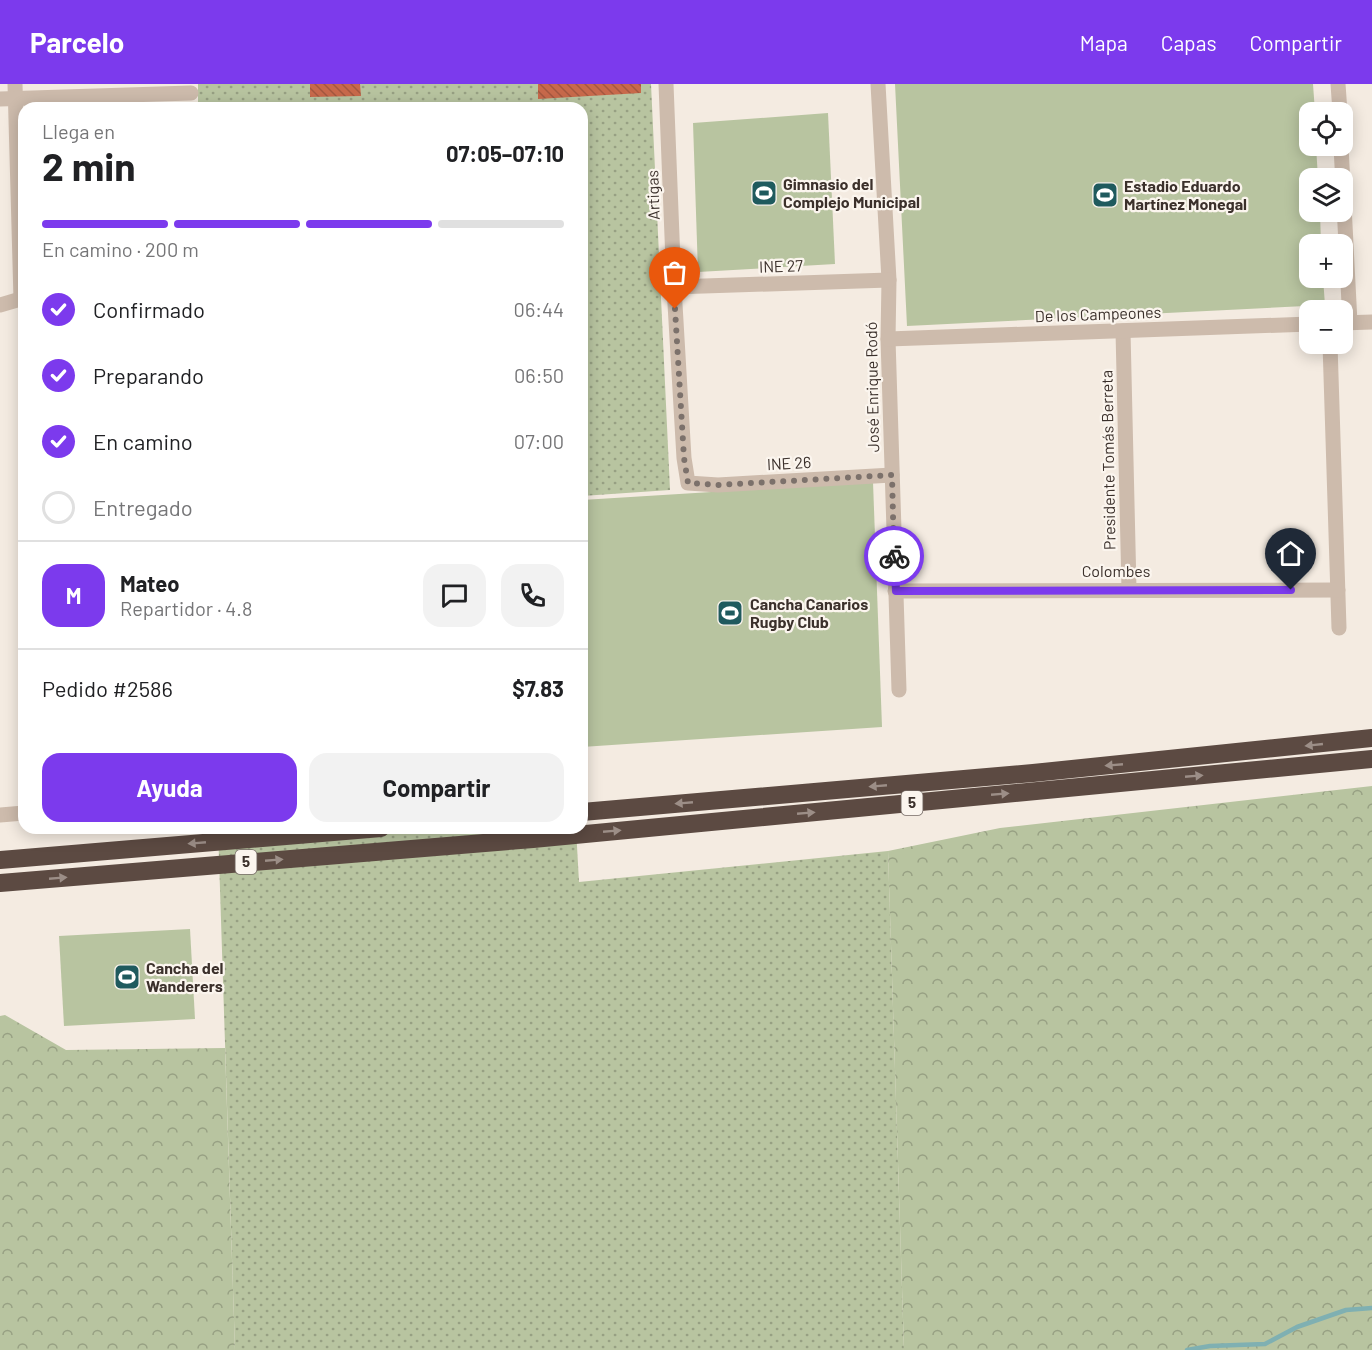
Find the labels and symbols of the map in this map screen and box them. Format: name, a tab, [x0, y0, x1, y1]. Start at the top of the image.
street label: Artigas	[642, 170, 663, 220]
place label: Gimnasio del Complejo Municipal	[783, 174, 920, 211]
place label: Estadio Eduardo Martínez Monegal	[1124, 176, 1247, 213]
sports icon: Gimnasio del Complejo Municipal	[749, 178, 779, 208]
sports icon: Estadio Eduardo Martínez Monegal	[1090, 180, 1120, 210]
pin	[649, 247, 700, 309]
street label: INE 27	[759, 255, 804, 276]
street label: De los Campeones	[1034, 302, 1162, 325]
street label: José Enrique Rodó	[861, 322, 882, 452]
street label: Presidente Tomás Berreta	[1096, 370, 1119, 550]
street label: INE 26	[766, 452, 812, 473]
courier	[864, 526, 924, 586]
pin	[1265, 528, 1316, 590]
street label: Colombes	[1082, 561, 1150, 580]
place label: Cancha Canarios Rugby Club	[750, 594, 868, 631]
sports icon: Cancha Canarios Rugby Club	[715, 598, 745, 628]
one-way arrow	[1304, 740, 1323, 750]
one-way arrow	[1105, 760, 1124, 770]
one-way arrow	[1185, 771, 1204, 781]
one-way arrow	[869, 781, 888, 791]
one-way arrow	[990, 789, 1009, 799]
road number: 5	[902, 791, 922, 815]
one-way arrow	[674, 798, 693, 808]
one-way arrow	[796, 808, 815, 818]
one-way arrow	[602, 826, 621, 836]
one-way arrow	[188, 839, 207, 848]
road number: 5	[236, 850, 256, 874]
one-way arrow	[264, 855, 283, 865]
one-way arrow	[49, 873, 68, 883]
place label: Cancha del Wanderers	[146, 958, 224, 995]
sports icon: Cancha del Wanderers	[112, 962, 142, 992]

